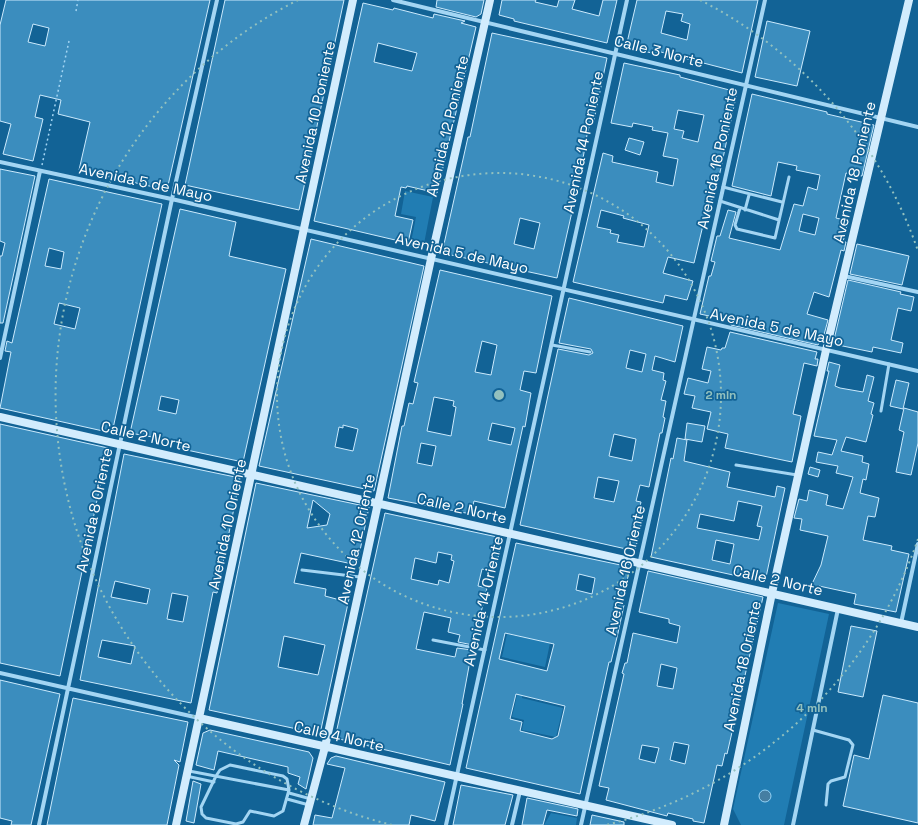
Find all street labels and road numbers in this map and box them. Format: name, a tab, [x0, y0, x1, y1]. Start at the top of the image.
street label: Calle 3 Norte	[612, 31, 706, 71]
street label: Avenida 10 Poniente	[291, 39, 339, 185]
street label: Avenida 12 Poniente	[422, 53, 473, 198]
street label: Avenida 14 Poniente	[559, 69, 607, 215]
street label: Avenida 16 Poniente	[693, 85, 741, 231]
street label: Avenida 18 Poniente	[828, 99, 880, 245]
street label: Avenida 5 de Mayo	[78, 159, 214, 205]
street label: Avenida 5 de Mayo	[394, 228, 530, 278]
street label: Avenida 5 de Mayo	[709, 304, 845, 350]
street label: Calle 2 Norte	[99, 416, 193, 456]
street label: Avenida 8 Oriente	[72, 446, 116, 574]
street label: Avenida 10 Oriente	[204, 457, 250, 591]
street label: Avenida 12 Oriente	[333, 472, 379, 606]
street label: Calle 2 Norte	[415, 488, 509, 528]
street label: Avenida 16 Oriente	[601, 503, 649, 637]
street label: Avenida 14 Oriente	[459, 534, 507, 668]
street label: Calle 2 Norte	[731, 560, 825, 600]
street label: Avenida 18 Oriente	[719, 599, 765, 733]
street label: Calle 4 Norte	[292, 716, 386, 756]

